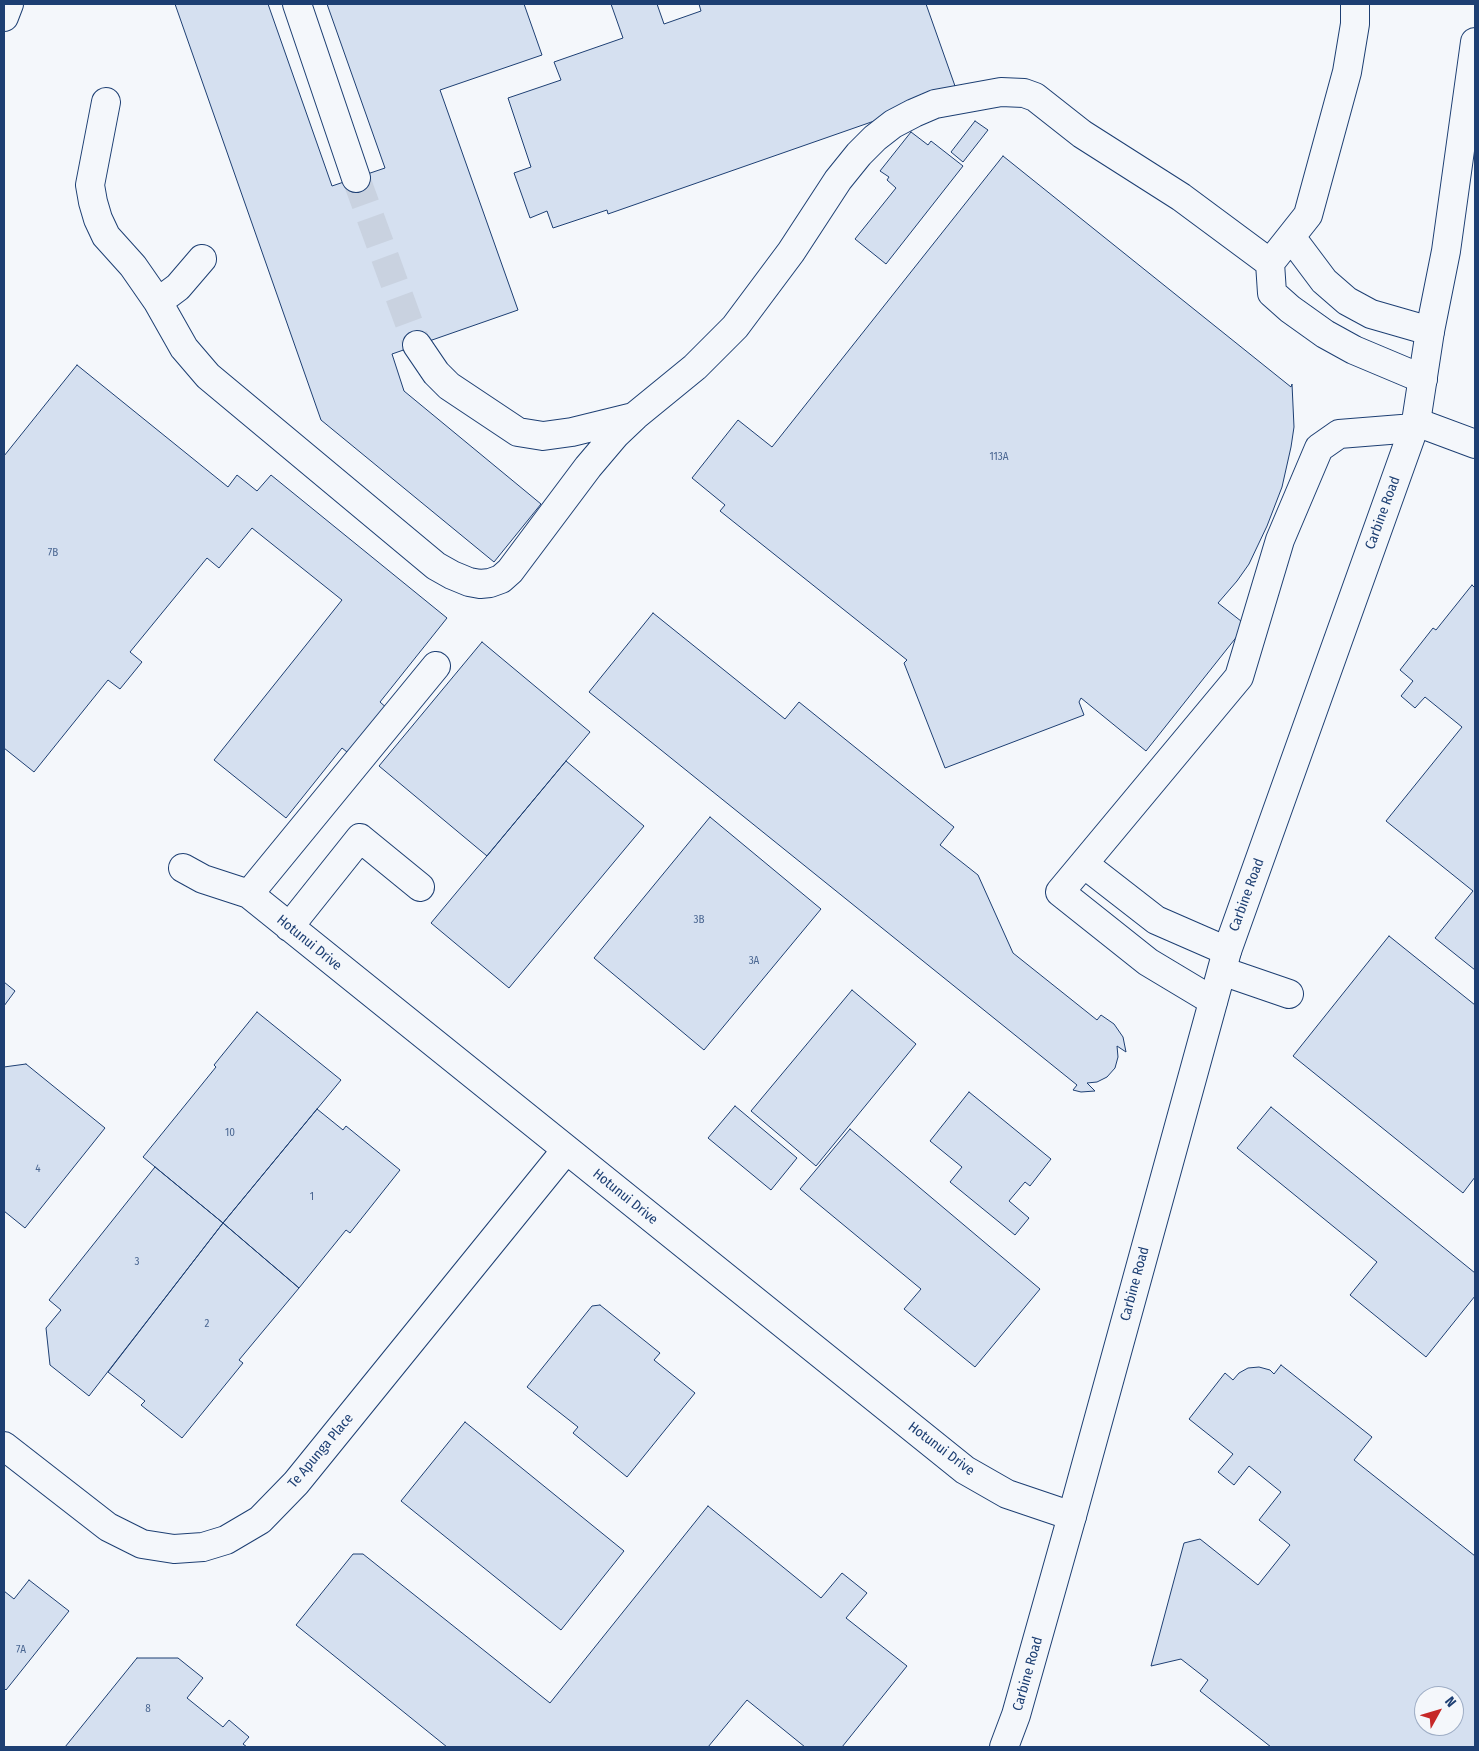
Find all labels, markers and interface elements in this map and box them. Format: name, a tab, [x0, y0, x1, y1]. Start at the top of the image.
house number: 113A	[989, 450, 1009, 464]
street label: Carbine Road	[1362, 474, 1404, 552]
house number: 7B	[48, 546, 58, 560]
street label: Carbine Road	[1226, 856, 1268, 934]
street label: Hotunui Drive	[273, 912, 345, 974]
house number: 3B	[694, 913, 704, 927]
house number: 3A	[749, 954, 759, 968]
house number: 10	[225, 1126, 235, 1140]
house number: 4	[35, 1162, 41, 1176]
street label: Hotunui Drive	[589, 1166, 661, 1228]
house number: 1	[310, 1190, 314, 1204]
street label: Carbine Road	[1117, 1245, 1153, 1323]
house number: 3	[135, 1255, 139, 1269]
house number: 2	[205, 1317, 209, 1331]
street label: Te Apunga Place	[285, 1410, 357, 1492]
street label: Hotunui Drive	[904, 1419, 978, 1479]
street label: Carbine Road	[1009, 1635, 1047, 1713]
house number: 7A	[16, 1643, 26, 1657]
north arrow	[1414, 1686, 1464, 1736]
text: N	[1441, 1693, 1460, 1710]
house number: 8	[145, 1702, 151, 1716]

